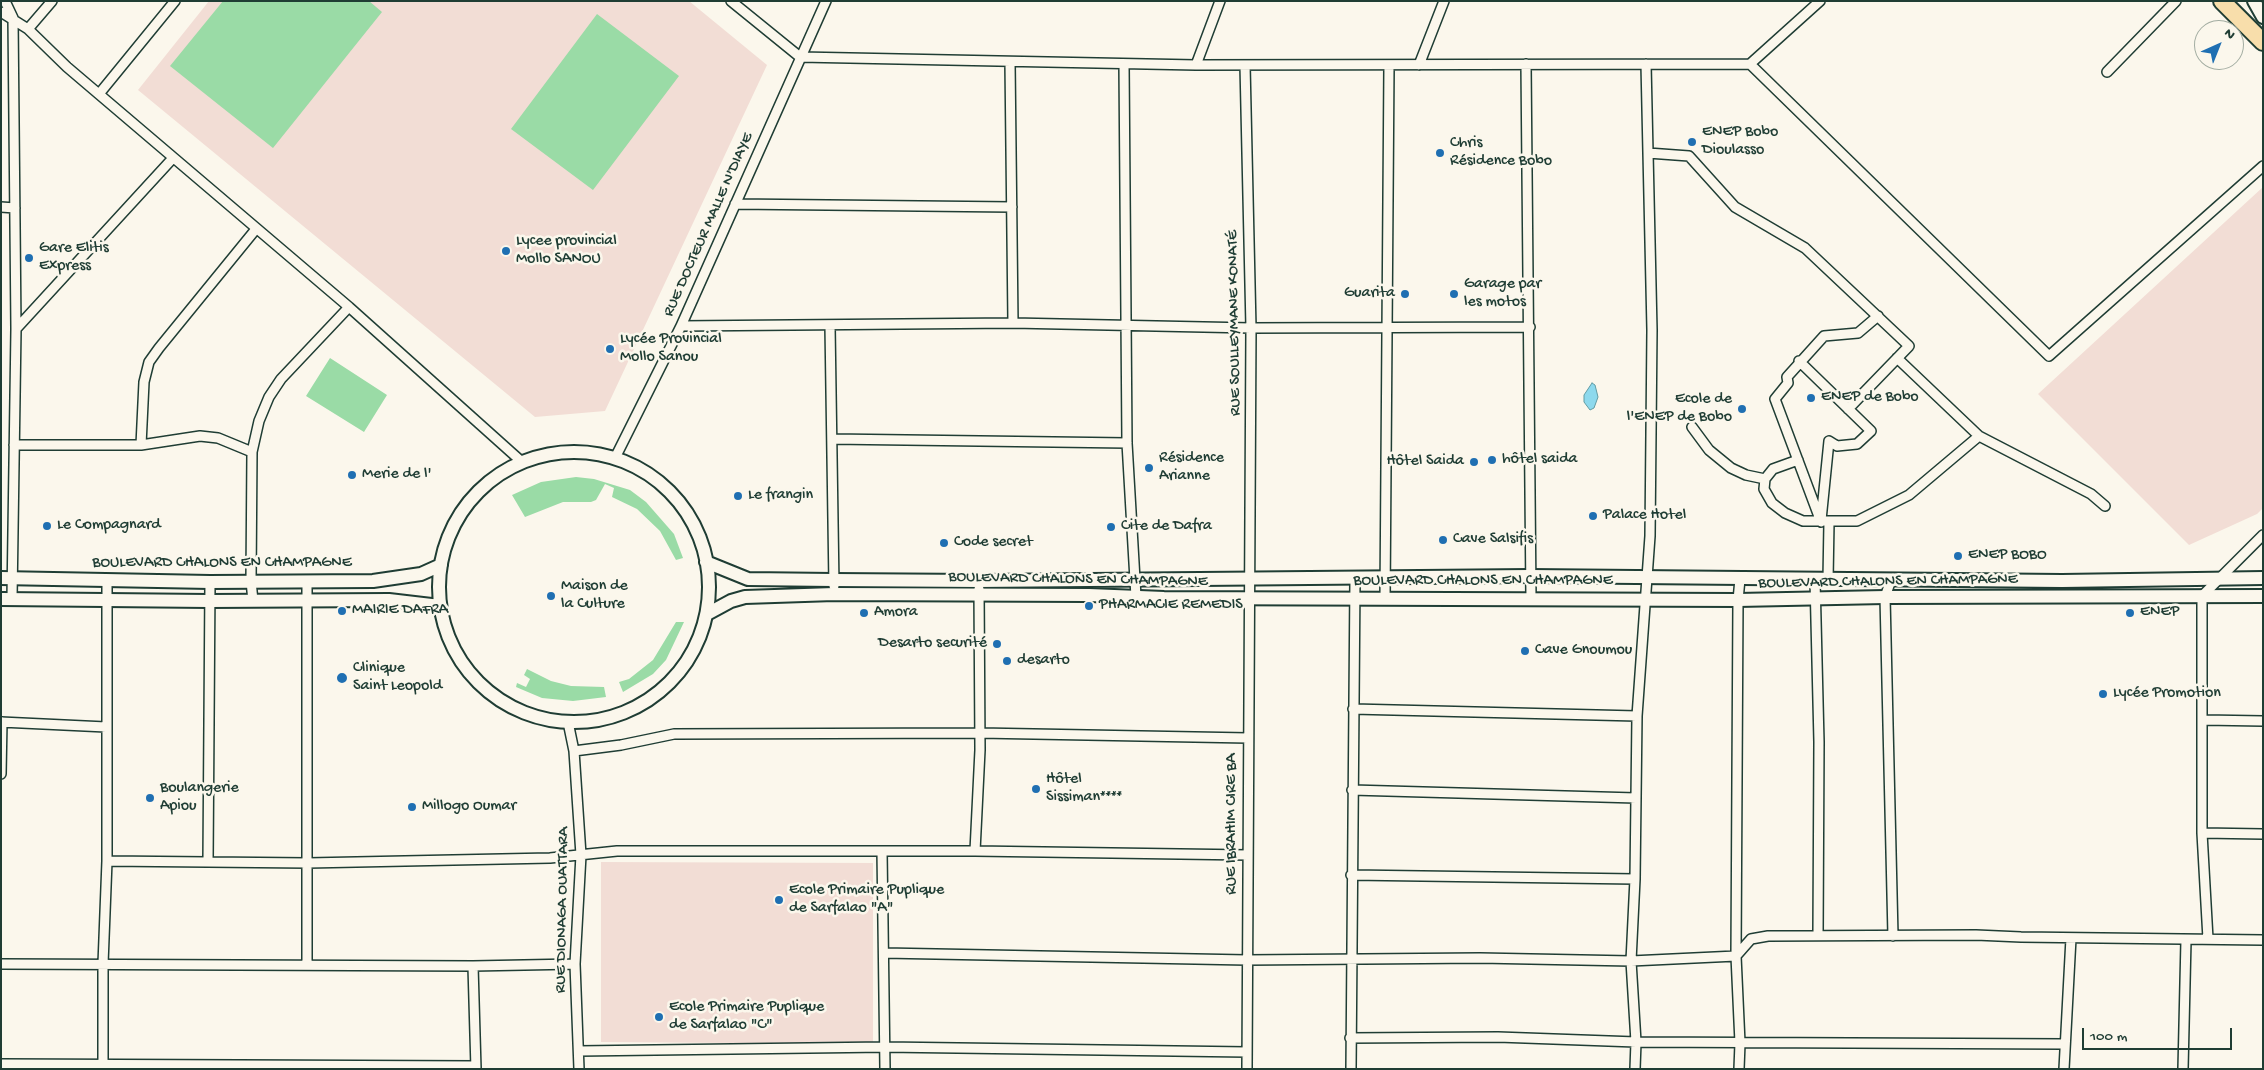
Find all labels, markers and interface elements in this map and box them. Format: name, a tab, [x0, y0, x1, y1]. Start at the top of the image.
north arrow	[2194, 20, 2244, 70]
text: N	[2220, 25, 2238, 44]
place label: ENEP Bobo Dioulasso	[1702, 123, 1778, 161]
street label: RUE DOCTEUR MALLE N'DIAYE	[660, 130, 758, 320]
place label: Chris Résidence Bobo	[1450, 134, 1552, 172]
marker: ENEP Bobo Dioulasso	[1686, 136, 1698, 148]
marker: Chris Résidence Bobo	[1434, 147, 1446, 159]
street label: RUE SOULLEYMANE KONATÉ	[1224, 230, 1246, 416]
place label: Lycee provincial Mollo SANOU	[516, 232, 617, 270]
place label: Gare Elitis Express	[39, 239, 109, 277]
marker: Lycee provincial Mollo SANOU	[500, 245, 512, 257]
marker: Gare Elitis Express	[23, 252, 35, 264]
place label: Garage par les motos	[1464, 275, 1541, 313]
place label: Guarita	[1344, 284, 1395, 304]
marker: Guarita	[1399, 288, 1411, 300]
marker: Garage par les motos	[1448, 288, 1460, 300]
place label: Lycée Provincial Mollo Sanou	[620, 330, 722, 368]
marker: Lycée Provincial Mollo Sanou	[604, 343, 616, 355]
place label: ENEP de Bobo	[1821, 388, 1919, 408]
place label: Ecole de l'ENEP de Bobo	[1627, 390, 1732, 428]
marker: ENEP de Bobo	[1805, 392, 1817, 404]
marker: Ecole de l'ENEP de Bobo	[1736, 403, 1748, 415]
place label: Résidence Arianne	[1159, 449, 1224, 487]
place label: hôtel saida	[1502, 450, 1578, 470]
place label: Hôtel Saida	[1386, 452, 1464, 472]
marker: hôtel saida	[1486, 454, 1498, 466]
marker: Hôtel Saida	[1468, 456, 1480, 468]
marker: Résidence Arianne	[1143, 462, 1155, 474]
place label: Merie de l'	[362, 465, 432, 485]
marker: Merie de l'	[346, 469, 358, 481]
place label: Le frangin	[748, 486, 813, 506]
marker: Le frangin	[732, 490, 744, 502]
place label: Palace Hotel	[1603, 506, 1686, 526]
marker: Palace Hotel	[1587, 510, 1599, 522]
place label: Le Compagnard	[57, 516, 161, 536]
place label: Cite de Dafra	[1121, 517, 1212, 537]
marker: Le Compagnard	[41, 520, 53, 532]
marker: Cite de Dafra	[1105, 521, 1117, 533]
place label: Cave Salsifis	[1453, 530, 1533, 550]
place label: Code secret	[954, 533, 1032, 553]
marker: Cave Salsifis	[1437, 534, 1449, 546]
marker: Code secret	[938, 537, 950, 549]
place label: ENEP BOBO	[1968, 546, 2047, 566]
marker: ENEP BOBO	[1952, 550, 1964, 562]
street label: BOULEVARD CHALONS EN CHAMPAGNE	[92, 554, 352, 574]
street label: BOULEVARD CHALONS EN CHAMPAGNE	[948, 568, 1208, 592]
street label: BOULEVARD CHALONS EN CHAMPAGNE	[1758, 570, 2018, 594]
street label: BOULEVARD CHALONS EN CHAMPAGNE	[1353, 572, 1613, 592]
place label: Maison de la Culture	[561, 577, 628, 615]
marker: Maison de la Culture	[545, 590, 557, 602]
place label: PHARMACIE REMEDIS	[1099, 596, 1243, 616]
marker: PHARMACIE REMEDIS	[1083, 600, 1095, 612]
place label: MAIRIE DAFRA	[352, 601, 448, 621]
place label: Amora	[874, 603, 918, 623]
place label: ENEP	[2140, 603, 2179, 623]
marker: MAIRIE DAFRA	[336, 605, 348, 617]
marker: Amora	[858, 607, 870, 619]
marker: ENEP	[2124, 607, 2136, 619]
place label: Desarto securité	[878, 634, 987, 654]
marker: Desarto securité	[991, 638, 1003, 650]
place label: Cave Gnoumou	[1535, 641, 1632, 661]
marker: Cave Gnoumou	[1519, 645, 1531, 657]
place label: desarto	[1017, 651, 1070, 671]
marker: desarto	[1001, 655, 1013, 667]
place label: Clinique Saint Leopold	[353, 659, 442, 697]
marker: Clinique Saint Leopold	[335, 671, 349, 685]
place label: Lycée Promotion	[2113, 684, 2221, 704]
marker: Lycée Promotion	[2097, 688, 2109, 700]
street label: RUE IBRAHIM CIRE BA	[1223, 753, 1243, 895]
place label: Hôtel Sissiman****	[1046, 770, 1122, 808]
place label: Boulangerie Apiou	[160, 779, 239, 817]
marker: Hôtel Sissiman****	[1030, 783, 1042, 795]
marker: Boulangerie Apiou	[144, 792, 156, 804]
place label: Millogo Oumar	[422, 797, 516, 817]
marker: Millogo Oumar	[406, 801, 418, 813]
street label: RUE DIONAGA OUATTARA	[552, 827, 574, 993]
place label: Ecole Primaire Puplique de Sarfalao "A"	[789, 881, 944, 919]
marker: Ecole Primaire Puplique de Sarfalao "A"	[773, 894, 785, 906]
place label: Ecole Primaire Puplique de Sarfalao "C"	[669, 998, 824, 1036]
marker: Ecole Primaire Puplique de Sarfalao "C"	[653, 1011, 665, 1023]
scale bar	[2084, 1018, 2234, 1050]
text: 100 m	[2090, 1028, 2127, 1046]

